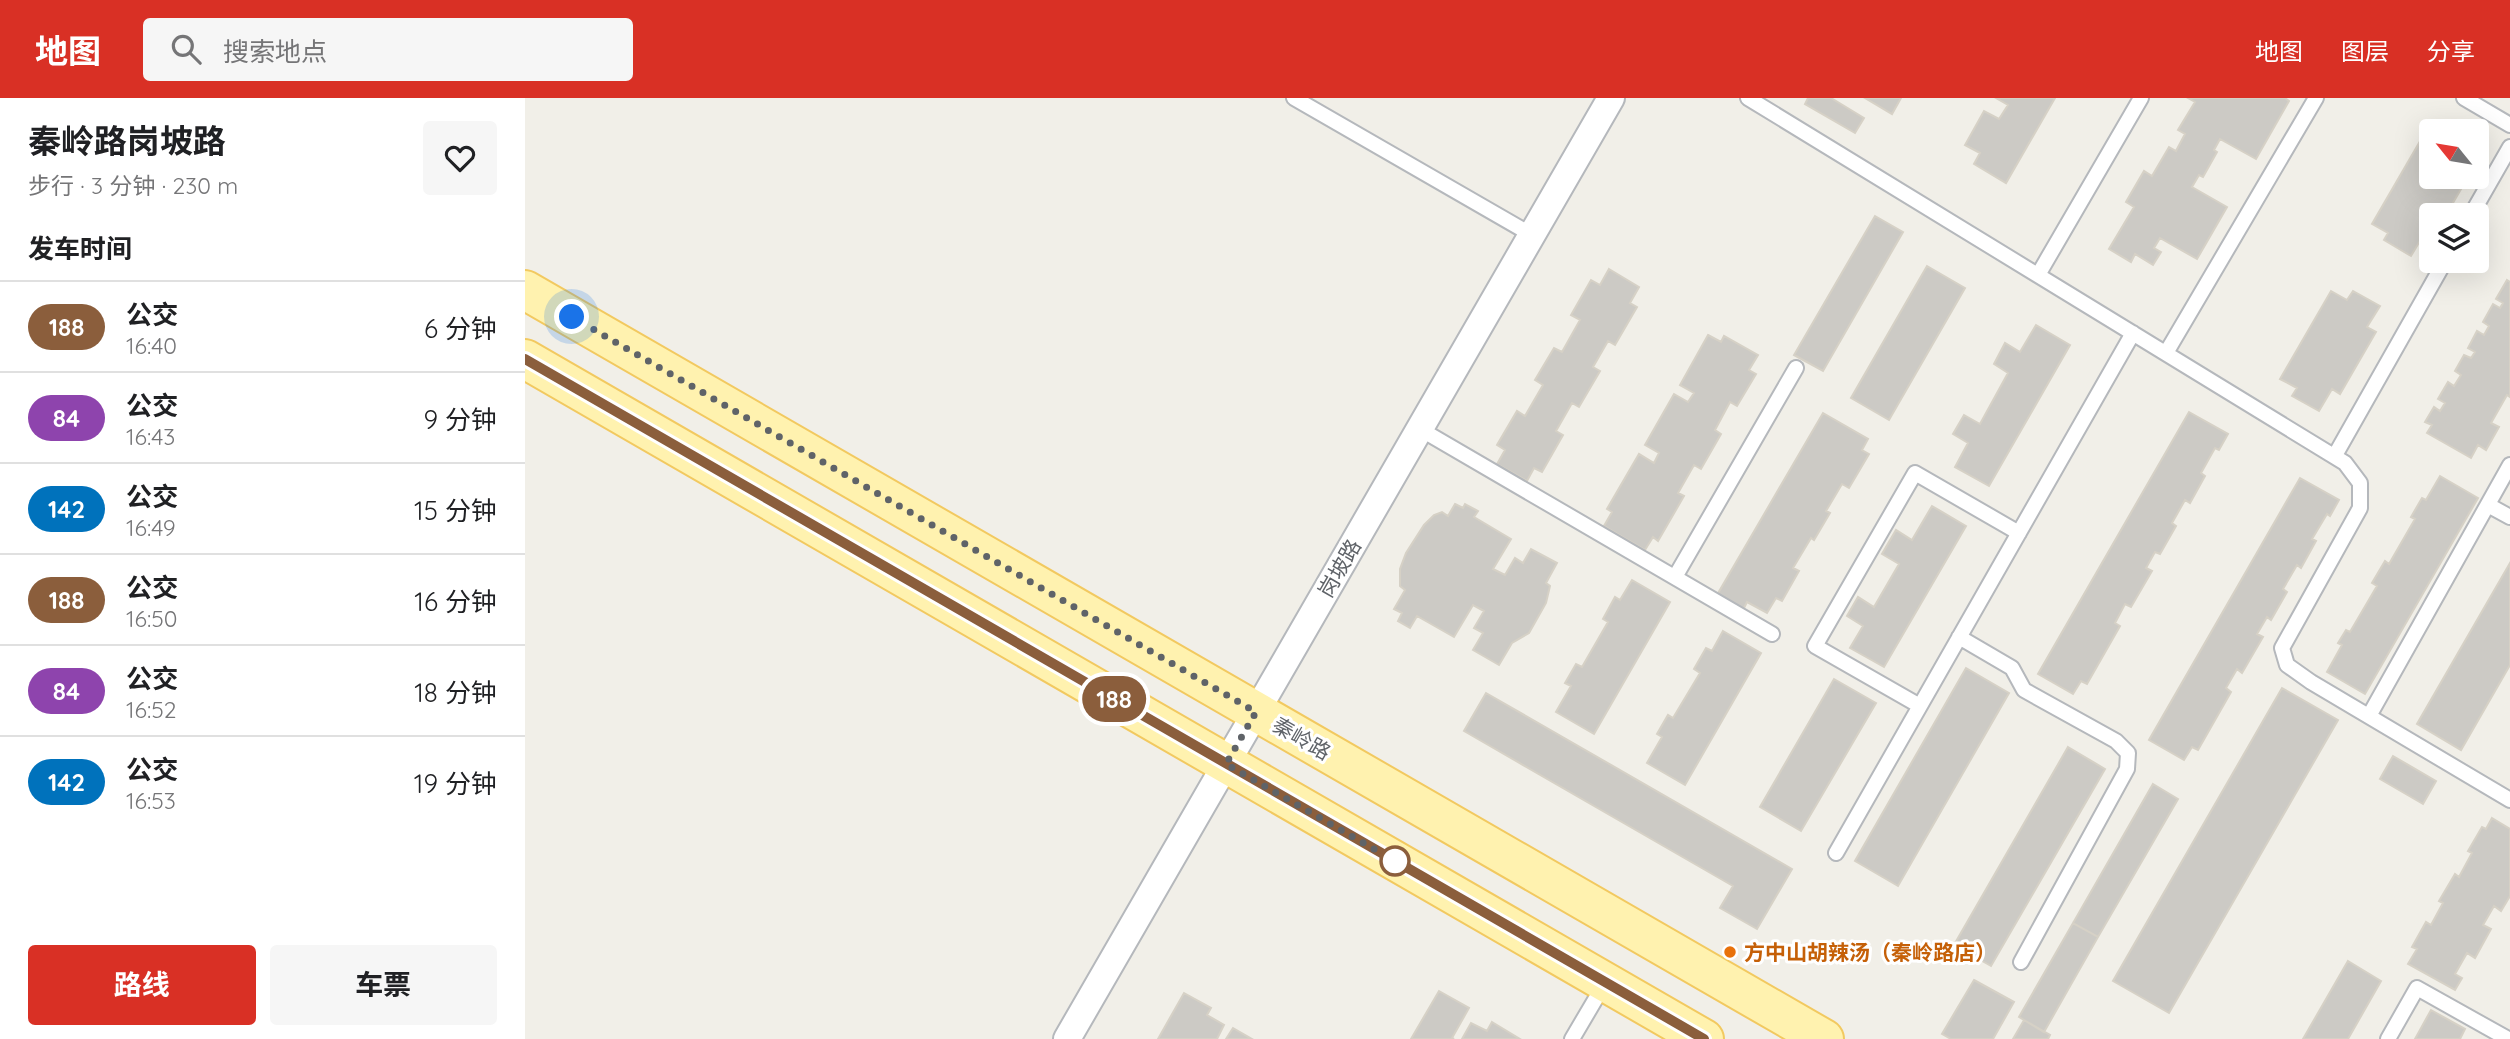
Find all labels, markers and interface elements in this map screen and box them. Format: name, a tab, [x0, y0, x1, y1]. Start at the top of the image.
search box	[143, 18, 633, 81]
text: 地图	[35, 30, 101, 71]
icon: search	[167, 30, 205, 68]
text: 搜索地点	[223, 35, 327, 68]
text: 地图	[2255, 36, 2303, 66]
text: 图层	[2341, 36, 2389, 66]
text: 分享	[2427, 36, 2475, 66]
north arrow	[2419, 119, 2489, 189]
map controls	[2419, 119, 2489, 273]
text: 秦岭路岗坡路	[28, 120, 226, 161]
button: heart	[423, 121, 497, 195]
text: 步行 · 3 分钟 · 230 m	[28, 171, 238, 200]
button: layers	[2419, 203, 2489, 273]
text: 发车时间	[28, 232, 132, 265]
text: 公交	[126, 298, 178, 331]
your location	[554, 299, 589, 334]
text: 188	[49, 312, 84, 342]
text: 6 分钟	[424, 312, 497, 345]
text: 16:40	[126, 331, 177, 360]
text: 公交	[126, 389, 178, 422]
text: 84	[53, 403, 80, 433]
text: 9 分钟	[423, 403, 497, 436]
text: 16:43	[126, 422, 175, 451]
text: 公交	[126, 480, 178, 513]
text: 142	[48, 494, 85, 524]
text: 15 分钟	[414, 494, 497, 527]
text: 16:49	[126, 513, 176, 542]
street label: 岗坡路	[1312, 534, 1366, 602]
text: 公交	[126, 571, 178, 604]
text: 188	[49, 585, 84, 615]
text: 16 分钟	[414, 585, 497, 618]
text: 16:50	[126, 604, 177, 633]
text: 公交	[126, 662, 178, 695]
text: 84	[53, 676, 80, 706]
text: 18 分钟	[414, 676, 497, 709]
line badge: 188	[1074, 676, 1154, 722]
text: 188	[1096, 684, 1132, 714]
text: 16:52	[126, 695, 176, 724]
street label: 秦岭路	[1268, 711, 1336, 765]
text: 公交	[126, 753, 178, 786]
text: 142	[48, 767, 85, 797]
text: 19 分钟	[414, 767, 497, 800]
text: 16:53	[126, 786, 176, 815]
unlabelled marker	[1380, 846, 1410, 876]
place label: 方中山胡辣汤（秦岭路店）	[1744, 939, 1996, 965]
marker: 方中山胡辣汤（秦岭路店）	[1722, 944, 1738, 960]
button: 路线	[28, 945, 256, 1025]
button: 车票	[270, 945, 497, 1025]

